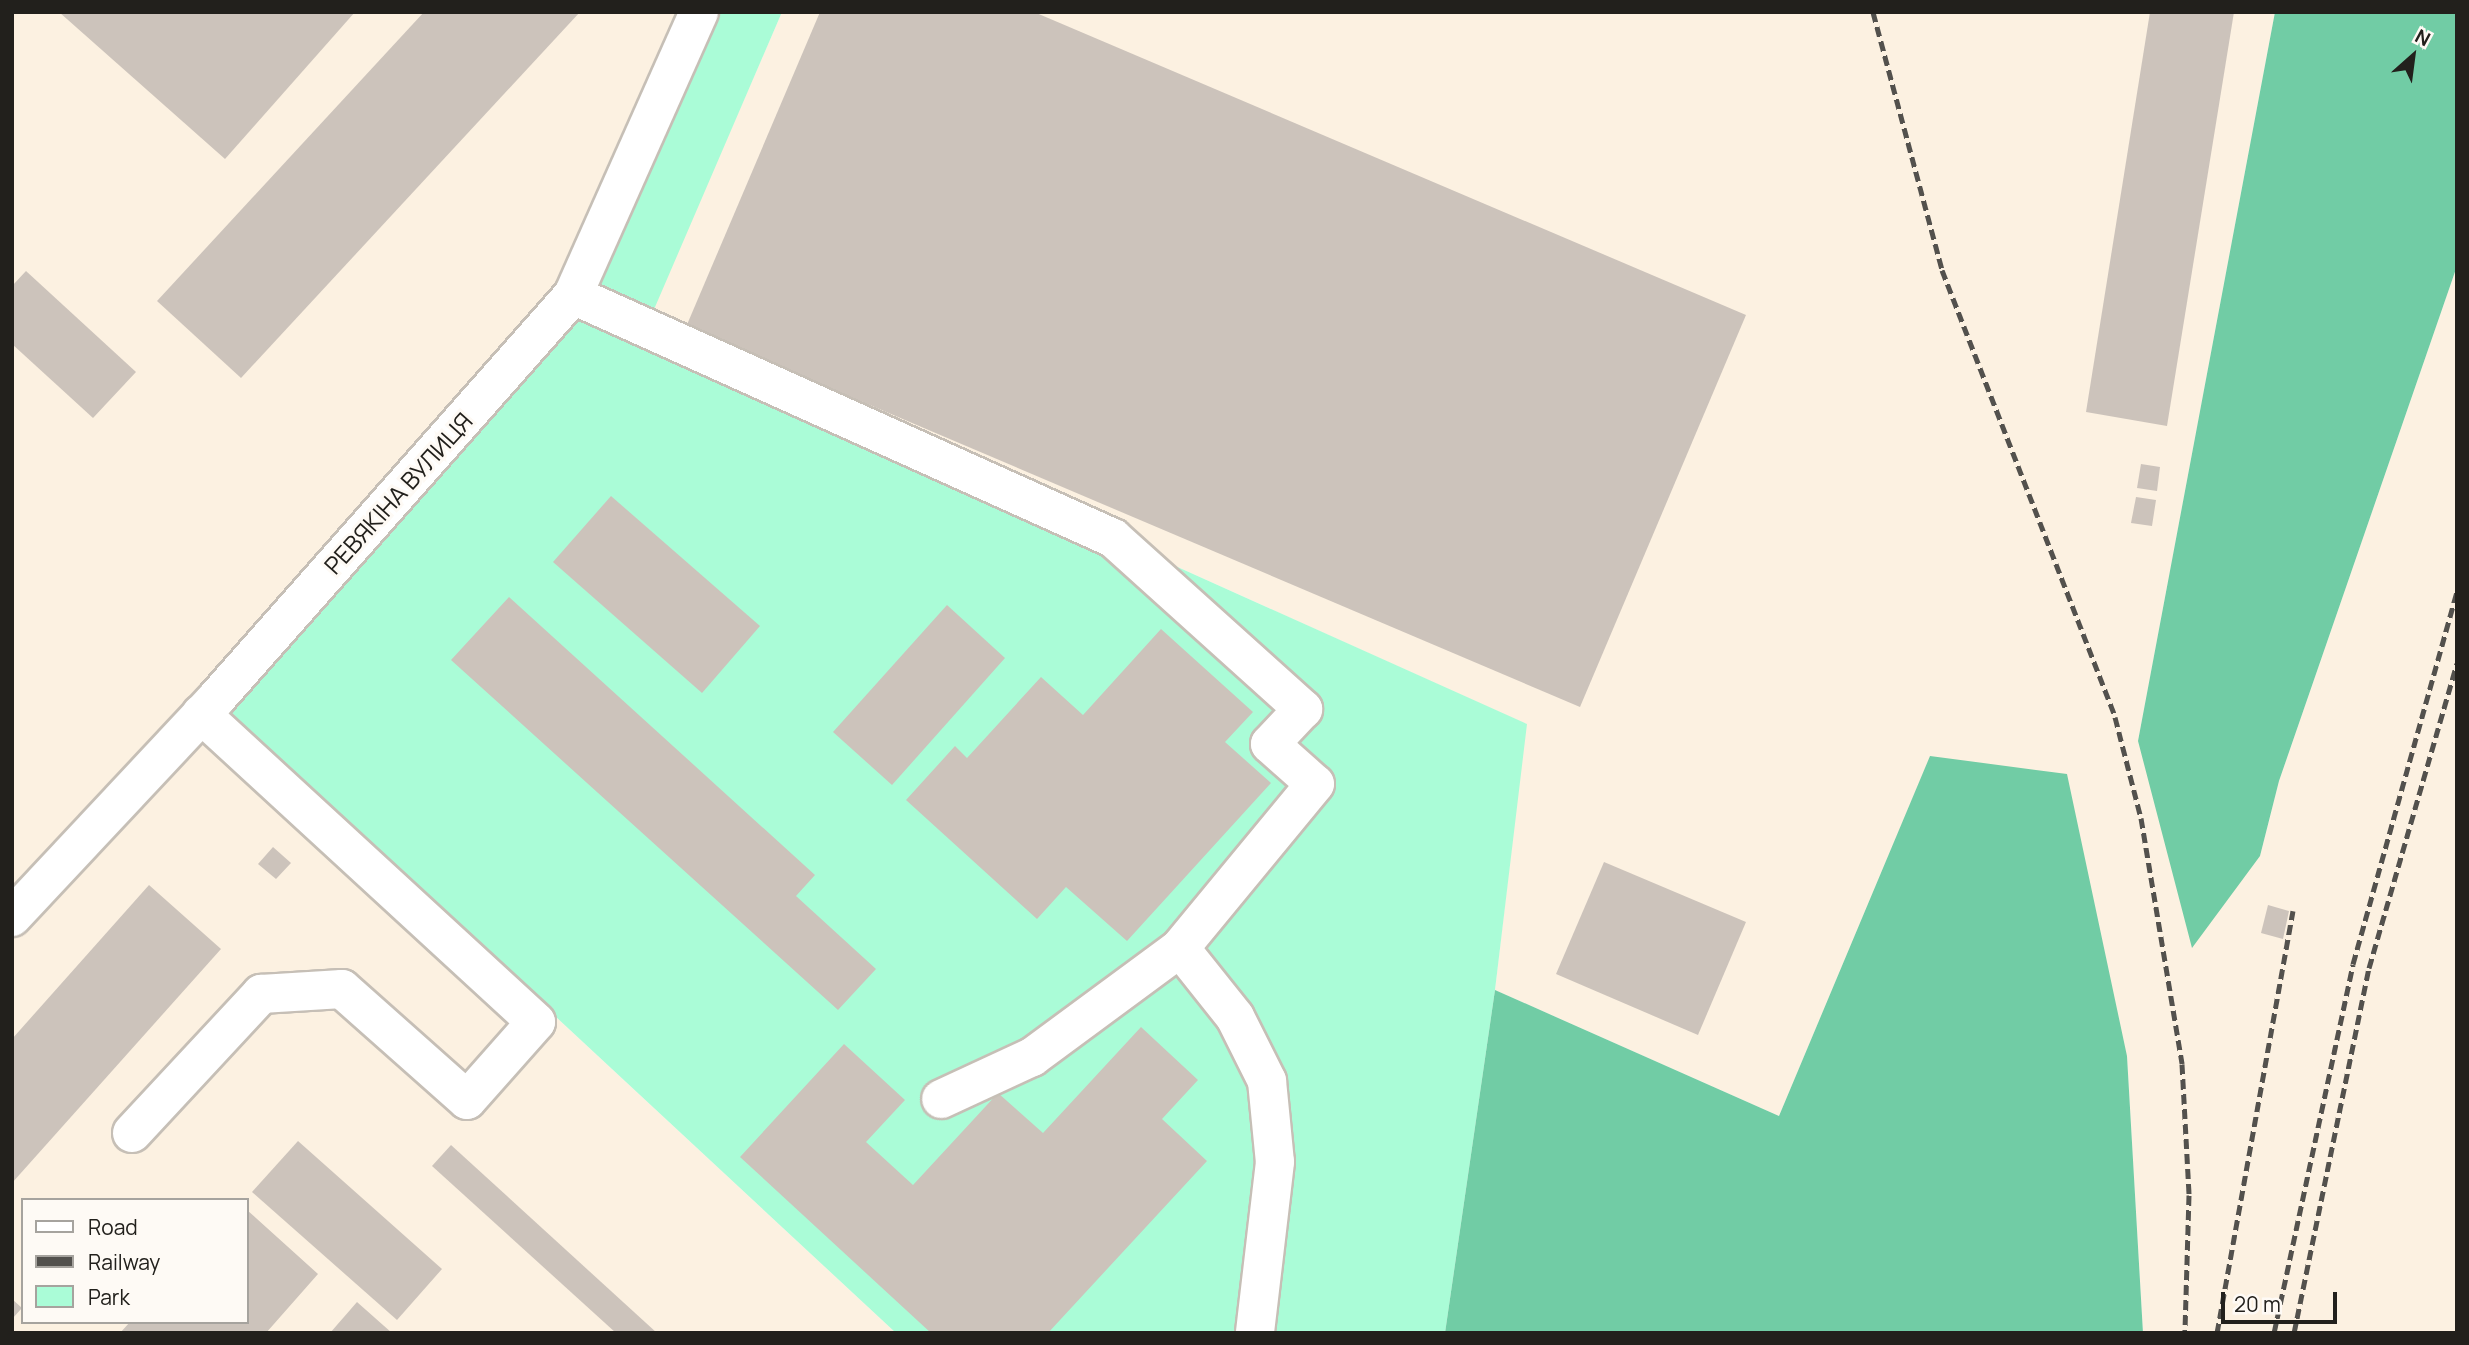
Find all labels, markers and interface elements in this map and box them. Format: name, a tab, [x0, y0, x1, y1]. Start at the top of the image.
north arrow	[2378, 21, 2448, 91]
text: N	[2411, 23, 2435, 52]
street label: РЕВЯКІНА ВУЛИЦЯ	[318, 406, 478, 580]
legend	[21, 1198, 248, 1324]
text: Road	[88, 1213, 138, 1241]
text: Railway	[88, 1248, 160, 1276]
scale bar	[2224, 1278, 2340, 1322]
text: Park	[88, 1283, 130, 1311]
text: 20 m	[2234, 1290, 2281, 1318]

